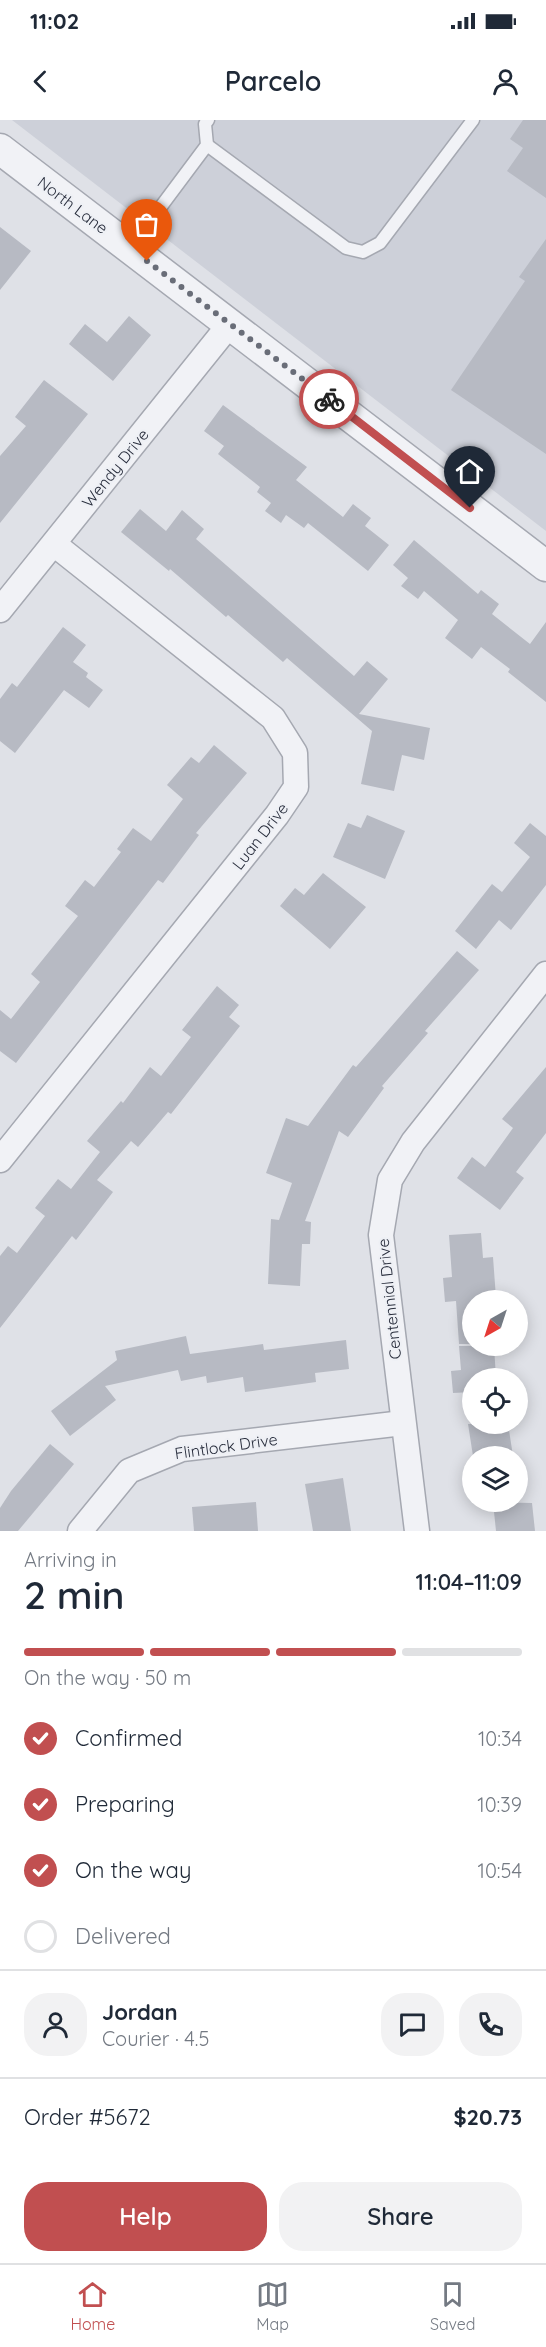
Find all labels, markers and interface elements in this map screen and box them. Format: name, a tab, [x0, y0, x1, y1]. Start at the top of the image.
text: 11:02	[30, 7, 79, 35]
text: Parcelo	[225, 64, 321, 98]
icon: back	[24, 65, 57, 98]
icon: person	[489, 65, 522, 98]
street label: North Lane	[34, 172, 112, 238]
pin	[121, 199, 172, 261]
icon: bag	[130, 208, 163, 241]
courier	[299, 369, 359, 429]
icon: bike	[313, 383, 346, 416]
street label: Wendy Drive	[77, 425, 153, 511]
pin	[444, 446, 495, 508]
icon: home	[453, 455, 486, 488]
street label: Luan Drive	[228, 799, 292, 873]
street label: Centennial Drive	[373, 1238, 405, 1360]
north arrow	[462, 1290, 528, 1356]
map controls	[462, 1290, 528, 1512]
button: locate	[462, 1368, 528, 1434]
street label: Flintlock Drive	[173, 1429, 279, 1463]
button: layers	[462, 1446, 528, 1512]
text: Arriving in	[24, 1547, 117, 1572]
text: 11:04–11:09	[416, 1568, 522, 1596]
text: 2 min	[24, 1570, 125, 1619]
text: On the way · 50 m	[24, 1665, 191, 1690]
icon: check	[24, 1722, 57, 1755]
text: Confirmed	[75, 1724, 182, 1752]
text: 10:34	[478, 1726, 522, 1751]
icon: check	[24, 1788, 57, 1821]
text: Preparing	[75, 1790, 175, 1818]
text: 10:39	[477, 1792, 522, 1817]
icon: check	[24, 1854, 57, 1887]
text: On the way	[75, 1856, 191, 1884]
text: 10:54	[478, 1858, 522, 1883]
text: Delivered	[75, 1922, 171, 1950]
button: person	[24, 1993, 87, 2056]
button: chat	[381, 1993, 444, 2056]
button: phone	[459, 1993, 522, 2056]
text: Jordan	[102, 1998, 178, 2026]
text: Courier · 4.5	[102, 2026, 209, 2051]
text: Order #5672	[24, 2103, 151, 2131]
text: $20.73	[453, 2103, 522, 2131]
button: Help	[24, 2182, 267, 2251]
button: Share	[279, 2182, 522, 2251]
tab: Home	[70, 2278, 115, 2334]
tab: Map	[256, 2278, 289, 2334]
tab: Saved	[430, 2278, 476, 2334]

